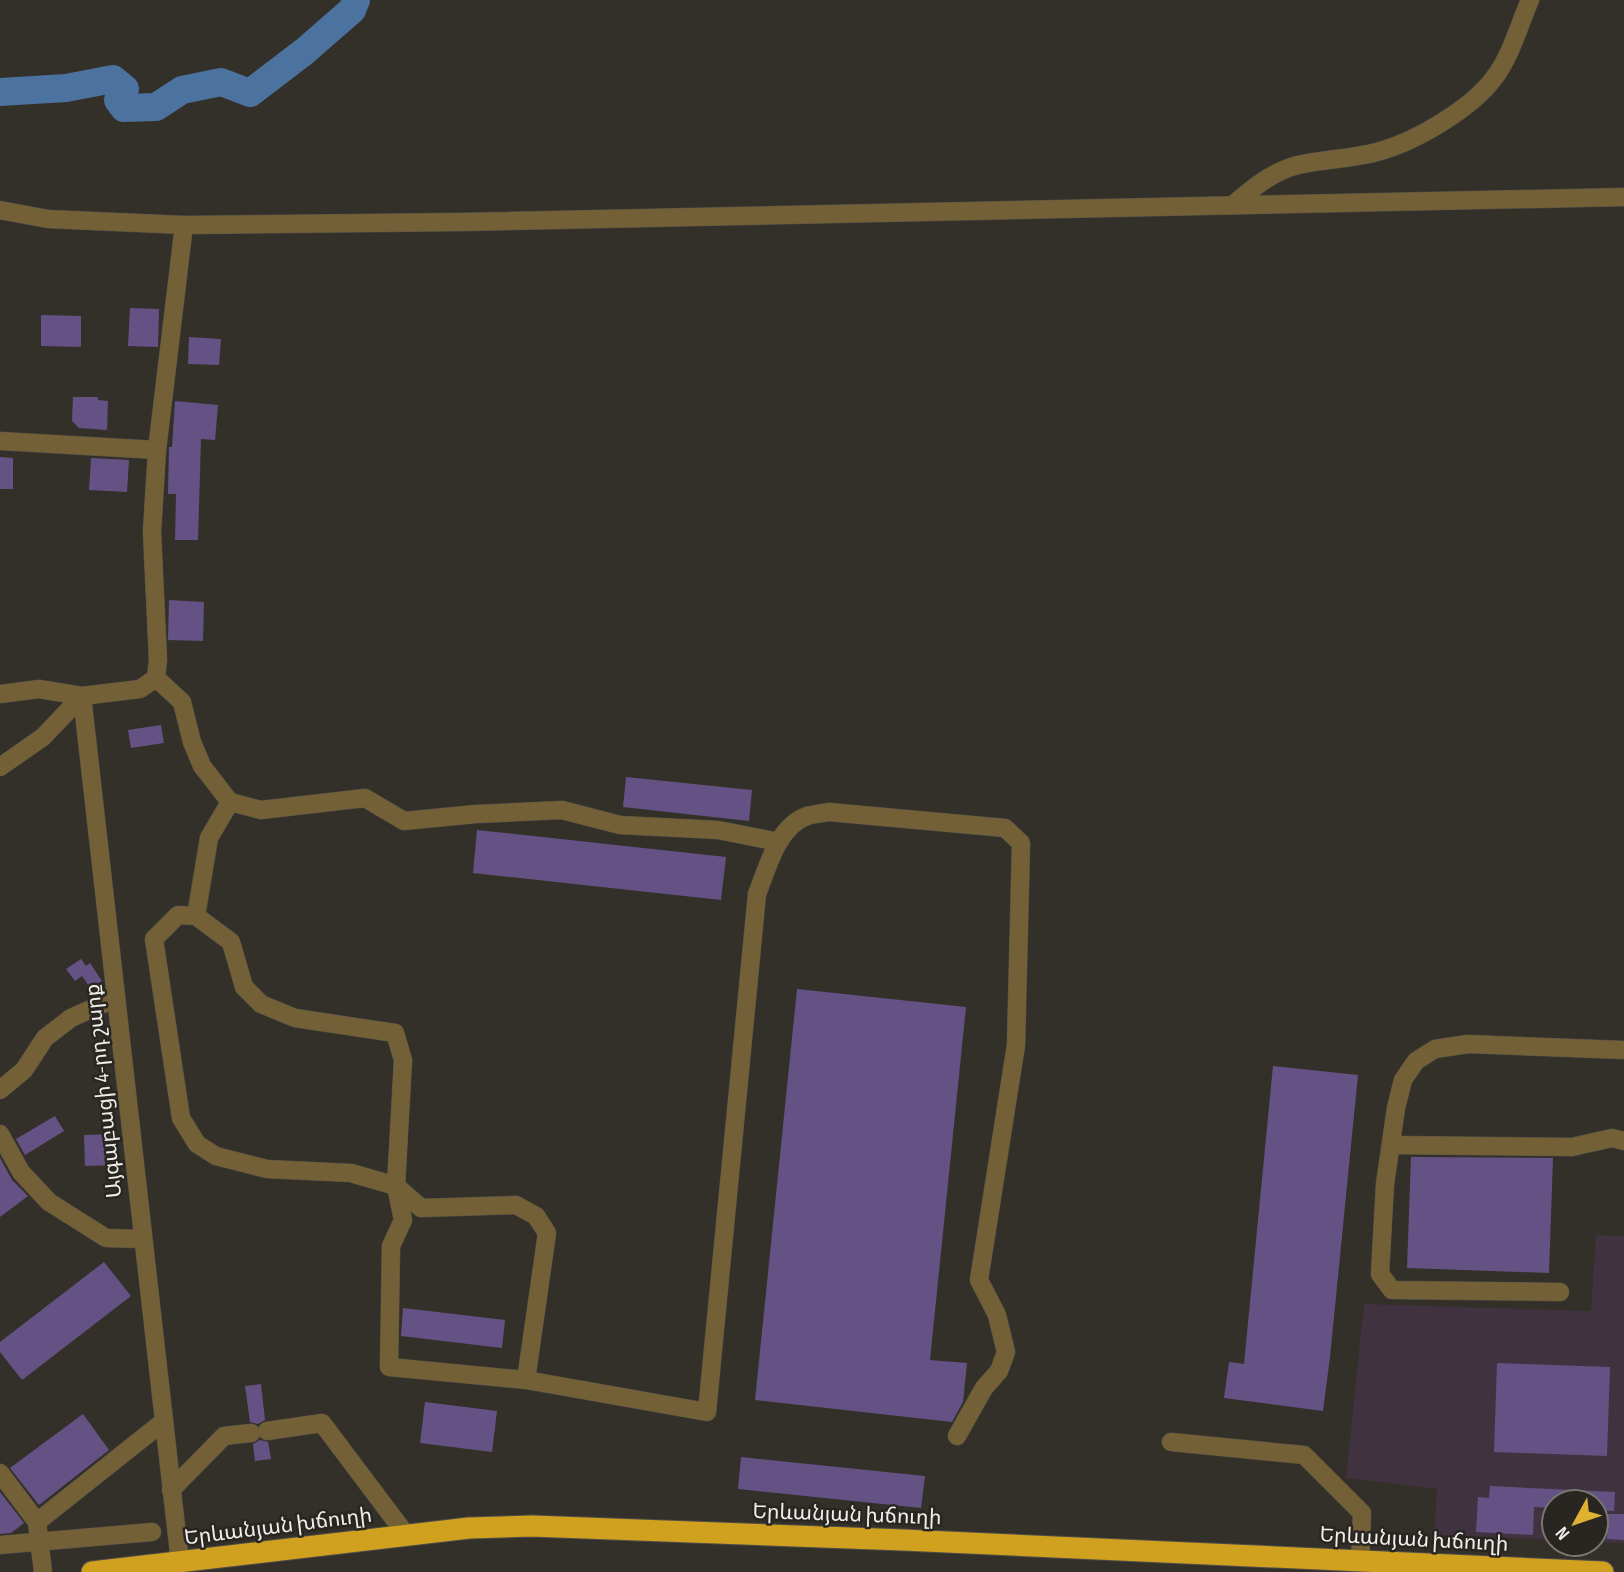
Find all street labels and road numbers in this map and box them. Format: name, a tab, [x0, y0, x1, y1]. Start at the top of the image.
street label: Այգաբացի 4-րդ շարք	[80, 983, 127, 1199]
street label: Երևանյան խճուղի	[752, 1499, 942, 1530]
street label: Երևանյան խճուղի	[183, 1503, 373, 1550]
street label: Երևանյան խճուղի	[1319, 1522, 1509, 1557]

